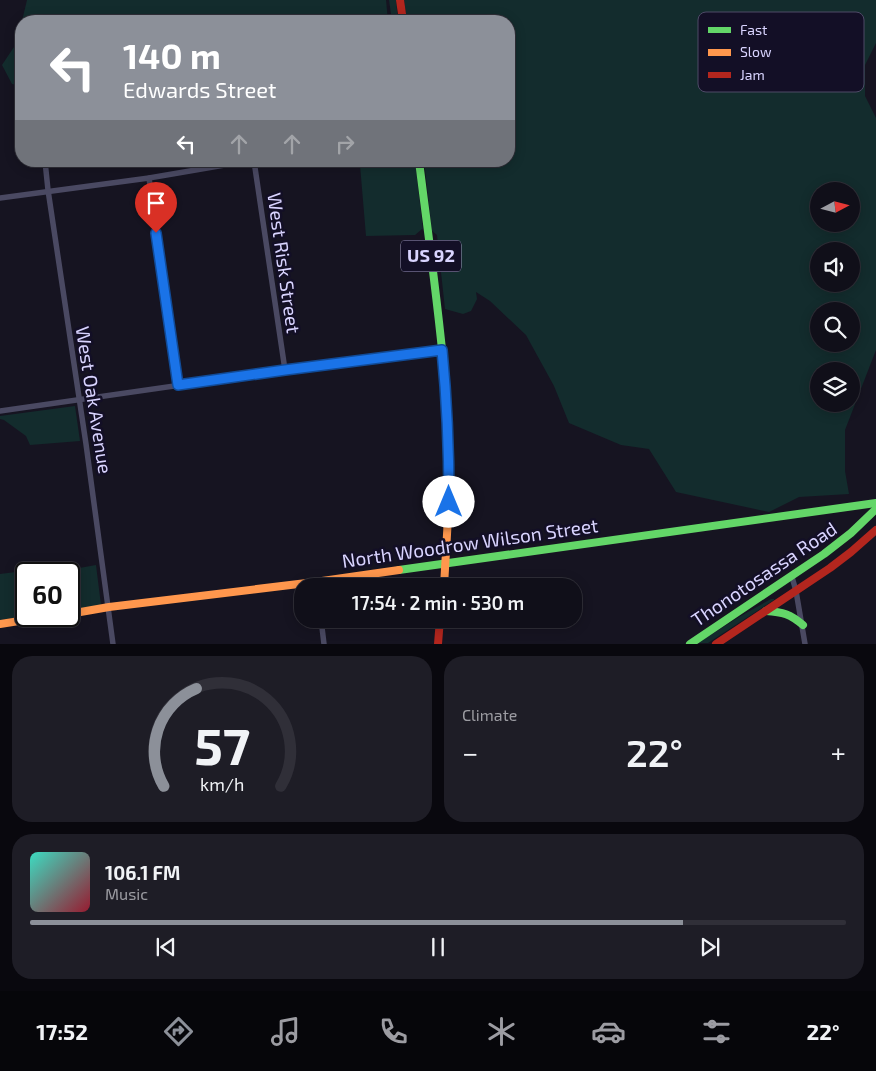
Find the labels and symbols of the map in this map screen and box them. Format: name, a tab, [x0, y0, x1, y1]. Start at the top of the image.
legend	[698, 12, 864, 92]
text: Fast	[740, 21, 767, 38]
text: Slow	[740, 43, 772, 60]
text: Jam	[740, 66, 765, 83]
pin	[135, 182, 177, 233]
north arrow	[810, 182, 860, 232]
street label: West Risk Street	[263, 191, 306, 335]
road number: US 92	[401, 240, 461, 272]
street label: West Oak Avenue	[71, 325, 118, 475]
position arrow	[422, 475, 474, 527]
street label: North Woodrow Wilson Street	[340, 513, 600, 572]
street label: Thonotosassa Road	[687, 516, 841, 631]
speed limit sign: 60	[15, 562, 80, 627]

